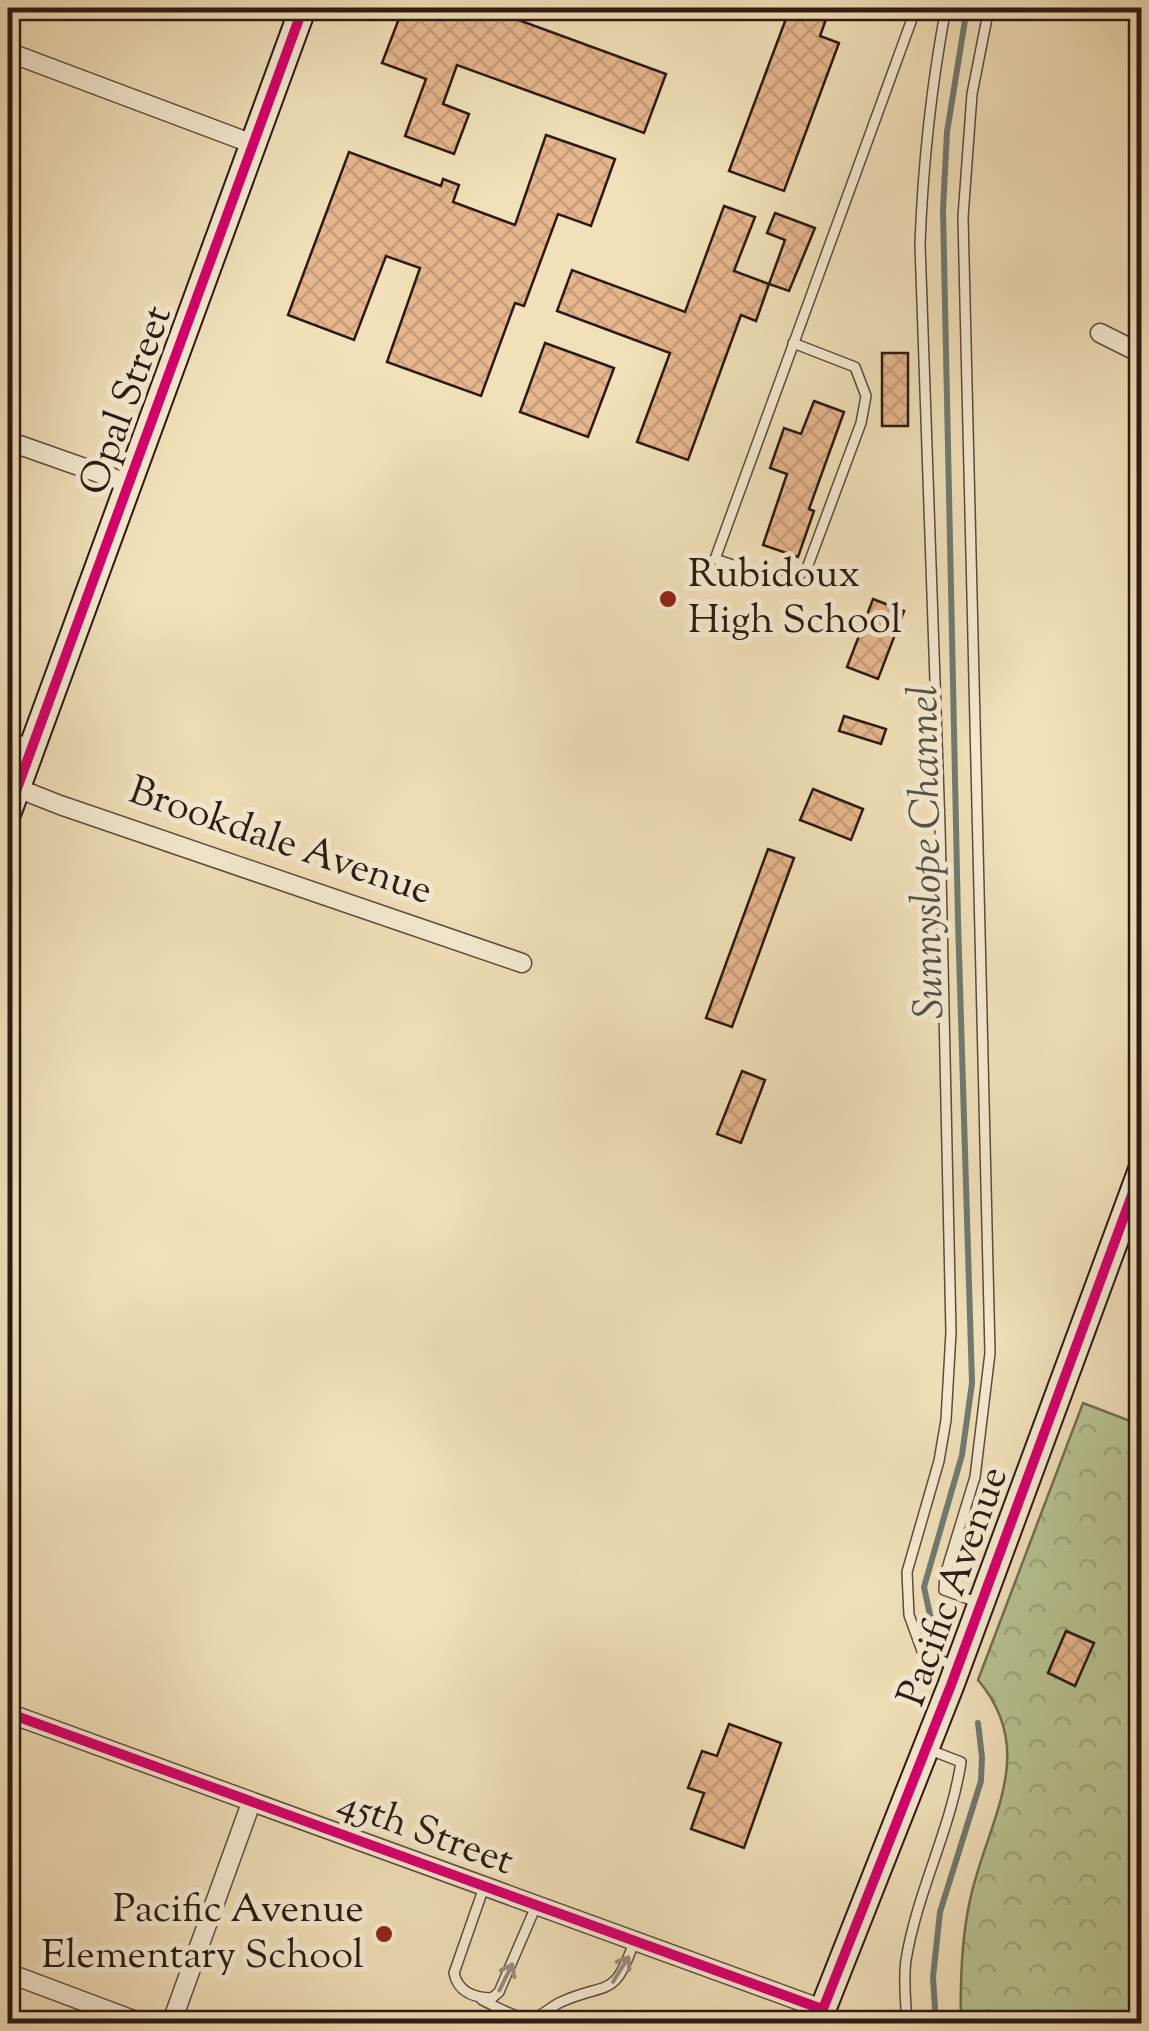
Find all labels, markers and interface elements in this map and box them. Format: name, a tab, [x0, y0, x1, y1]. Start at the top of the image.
street label: Opal Street	[67, 298, 189, 504]
place label: Rubidoux High School	[688, 548, 902, 651]
marker: Rubidoux High School	[657, 588, 679, 610]
water label: Sunnyslope Channel	[896, 684, 962, 1020]
street label: Brookdale Avenue	[121, 764, 439, 922]
street label: Pacific Avenue	[885, 1459, 1025, 1715]
street label: 45th Street	[329, 1776, 521, 1892]
place label: Pacific Avenue Elementary School	[41, 1883, 364, 1986]
marker: Pacific Avenue Elementary School	[373, 1923, 395, 1945]
one-way arrow	[611, 1955, 631, 1984]
one-way arrow	[497, 1963, 516, 1993]

